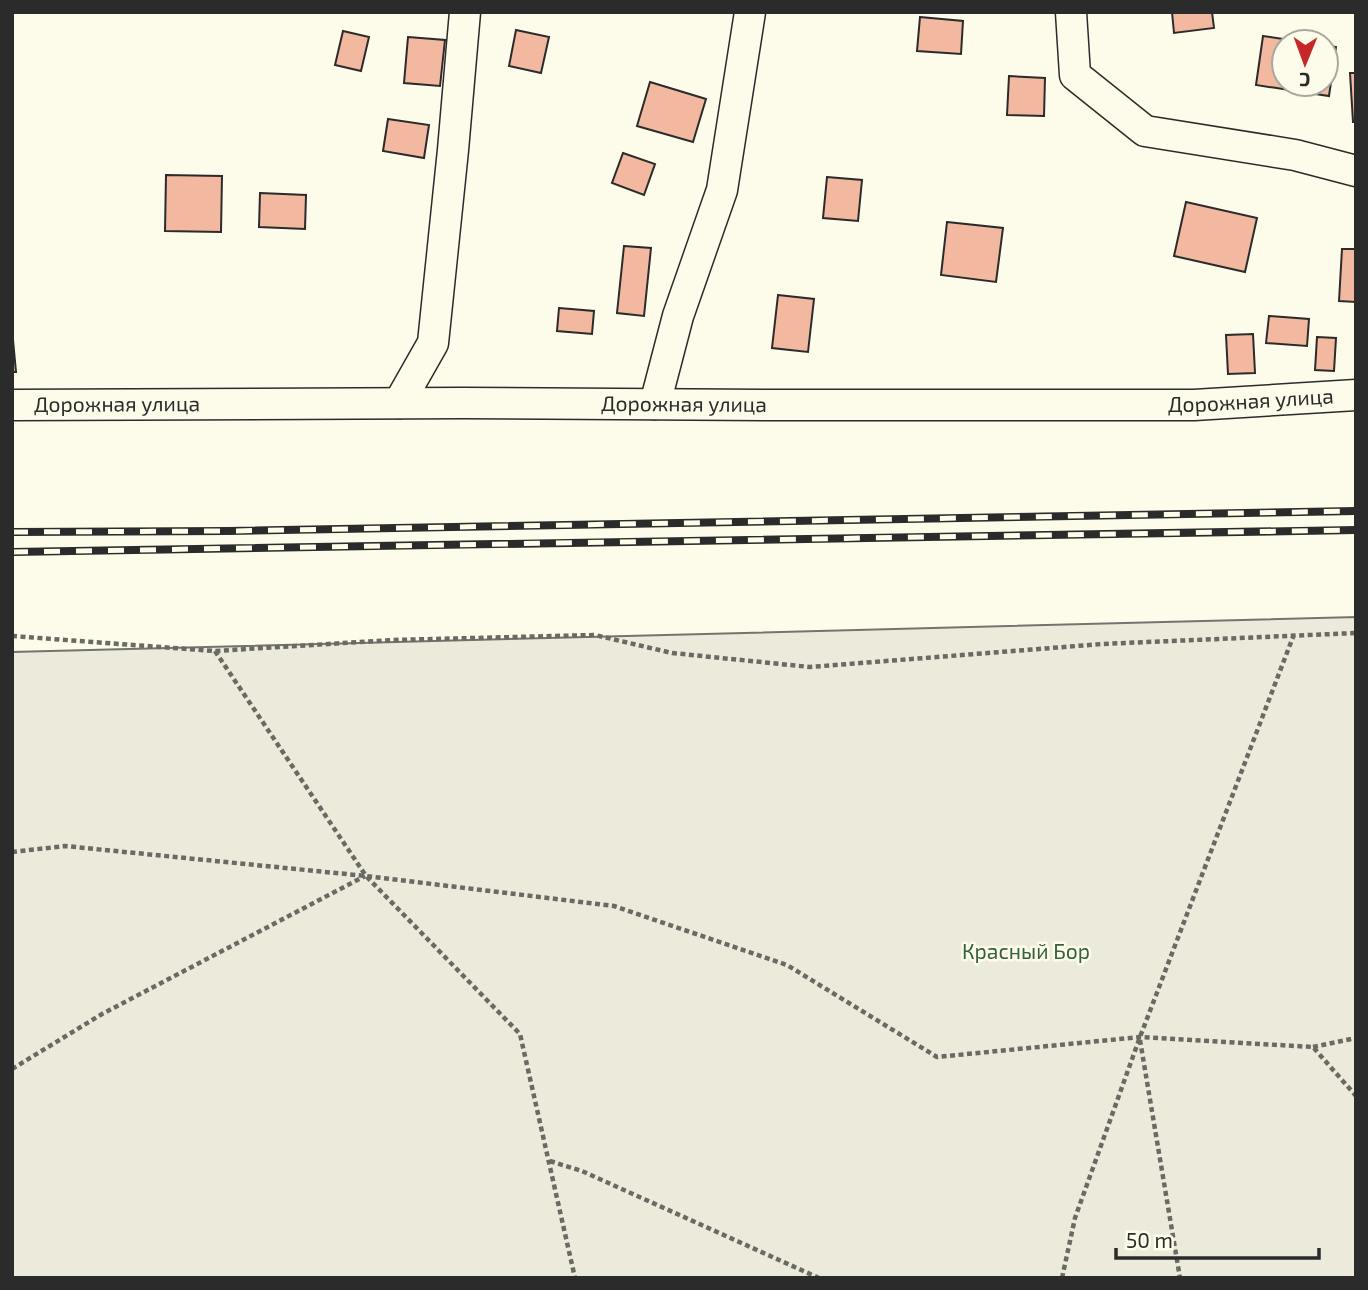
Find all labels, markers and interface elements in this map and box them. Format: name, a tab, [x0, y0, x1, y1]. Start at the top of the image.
north arrow	[1270, 28, 1340, 98]
text: С	[1299, 69, 1310, 92]
street label: Дорожная улица	[1168, 382, 1334, 416]
street label: Дорожная улица	[34, 390, 200, 416]
street label: Дорожная улица	[601, 390, 767, 417]
park label: Красный Бор	[962, 938, 1090, 963]
scale bar	[1116, 1216, 1319, 1260]
text: 50 m	[1126, 1227, 1173, 1252]

